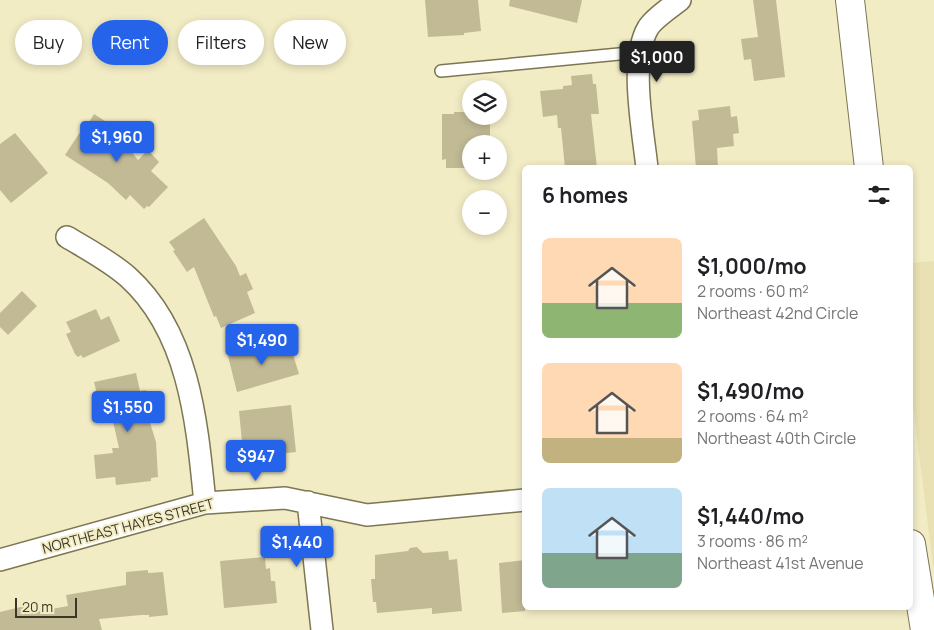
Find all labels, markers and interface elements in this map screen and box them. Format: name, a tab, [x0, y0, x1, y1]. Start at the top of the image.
chip: Buy	[15, 20, 82, 65]
chip: Rent	[92, 20, 168, 65]
chip: Filters	[178, 20, 264, 65]
chip: New	[274, 20, 346, 65]
pin: $1,000	[616, 41, 698, 83]
text: $1,000	[631, 46, 683, 68]
map controls	[462, 80, 507, 235]
button: layers	[462, 80, 507, 125]
pin: $1,960	[76, 120, 158, 163]
text: $1,960	[91, 126, 143, 148]
button: +	[462, 135, 507, 180]
text: 6 homes	[542, 181, 628, 209]
icon: filters	[865, 181, 893, 209]
button: −	[462, 190, 507, 235]
text: $1,000/mo	[697, 252, 807, 280]
icon: home	[582, 258, 642, 318]
text: 2 rooms · 60 m²	[697, 280, 809, 302]
text: Northeast 42nd Circle	[697, 302, 858, 324]
pin: $1,490	[221, 324, 303, 366]
text: $1,490	[236, 329, 288, 351]
text: $1,490/mo	[697, 377, 804, 405]
icon: home	[582, 383, 642, 443]
pin: $1,550	[87, 390, 169, 433]
text: $1,550	[103, 396, 153, 418]
text: 2 rooms · 64 m²	[697, 405, 808, 427]
text: Northeast 40th Circle	[697, 427, 856, 449]
pin: $947	[226, 440, 286, 482]
text: $947	[237, 445, 275, 467]
street label: NORTHEAST HAYES STREET	[40, 493, 216, 558]
text: $1,440/mo	[697, 502, 804, 530]
icon: home	[582, 508, 642, 568]
pin: $1,440	[256, 526, 338, 568]
text: 3 rooms · 86 m²	[697, 530, 808, 552]
text: $1,440	[271, 531, 323, 553]
text: Northeast 41st Avenue	[697, 552, 864, 574]
scale bar	[15, 595, 78, 618]
text: 20 m	[22, 597, 53, 616]

